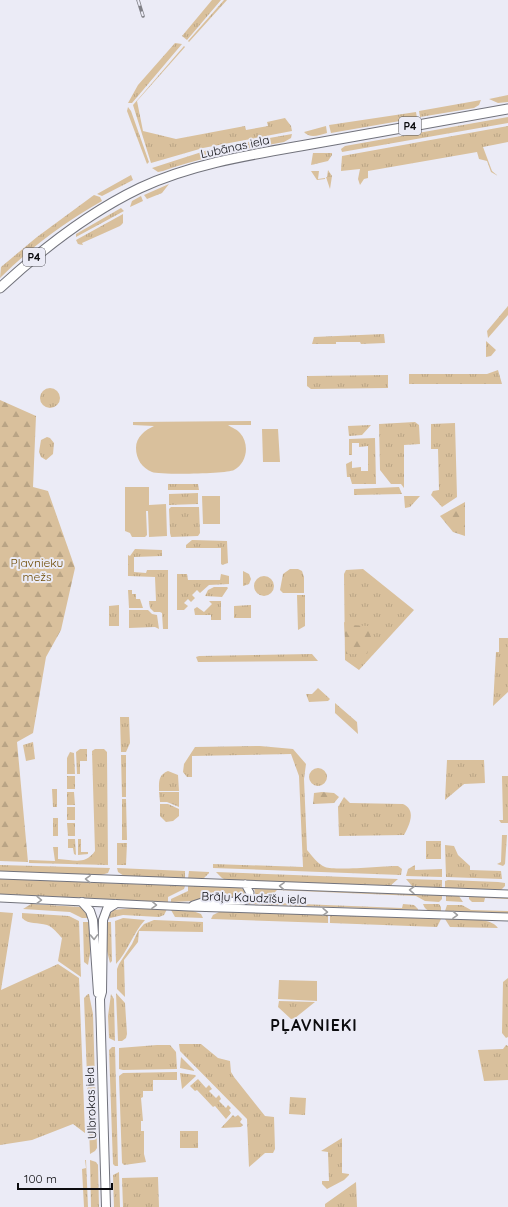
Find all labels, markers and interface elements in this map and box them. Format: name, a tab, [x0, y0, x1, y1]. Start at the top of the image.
road number: P4	[399, 117, 421, 135]
street label: Lubānas iela	[199, 132, 271, 161]
road number: P4	[23, 248, 45, 266]
park label: Pļavnieku mežs	[11, 555, 63, 584]
one-way arrow	[85, 874, 91, 883]
one-way arrow	[279, 881, 285, 890]
one-way arrow	[409, 886, 415, 895]
street label: Brāļu Kaudzīšu iela	[201, 888, 307, 907]
one-way arrow	[36, 896, 42, 905]
one-way arrow	[151, 901, 157, 909]
one-way arrow	[322, 908, 328, 916]
one-way arrow	[452, 911, 458, 920]
one-way arrow	[90, 934, 98, 940]
district label: PĻAVNIEKI	[270, 1015, 358, 1035]
street label: Ulbrokas iela	[82, 1067, 99, 1139]
scale bar	[18, 1165, 112, 1191]
text: 100 m	[24, 1171, 57, 1186]

